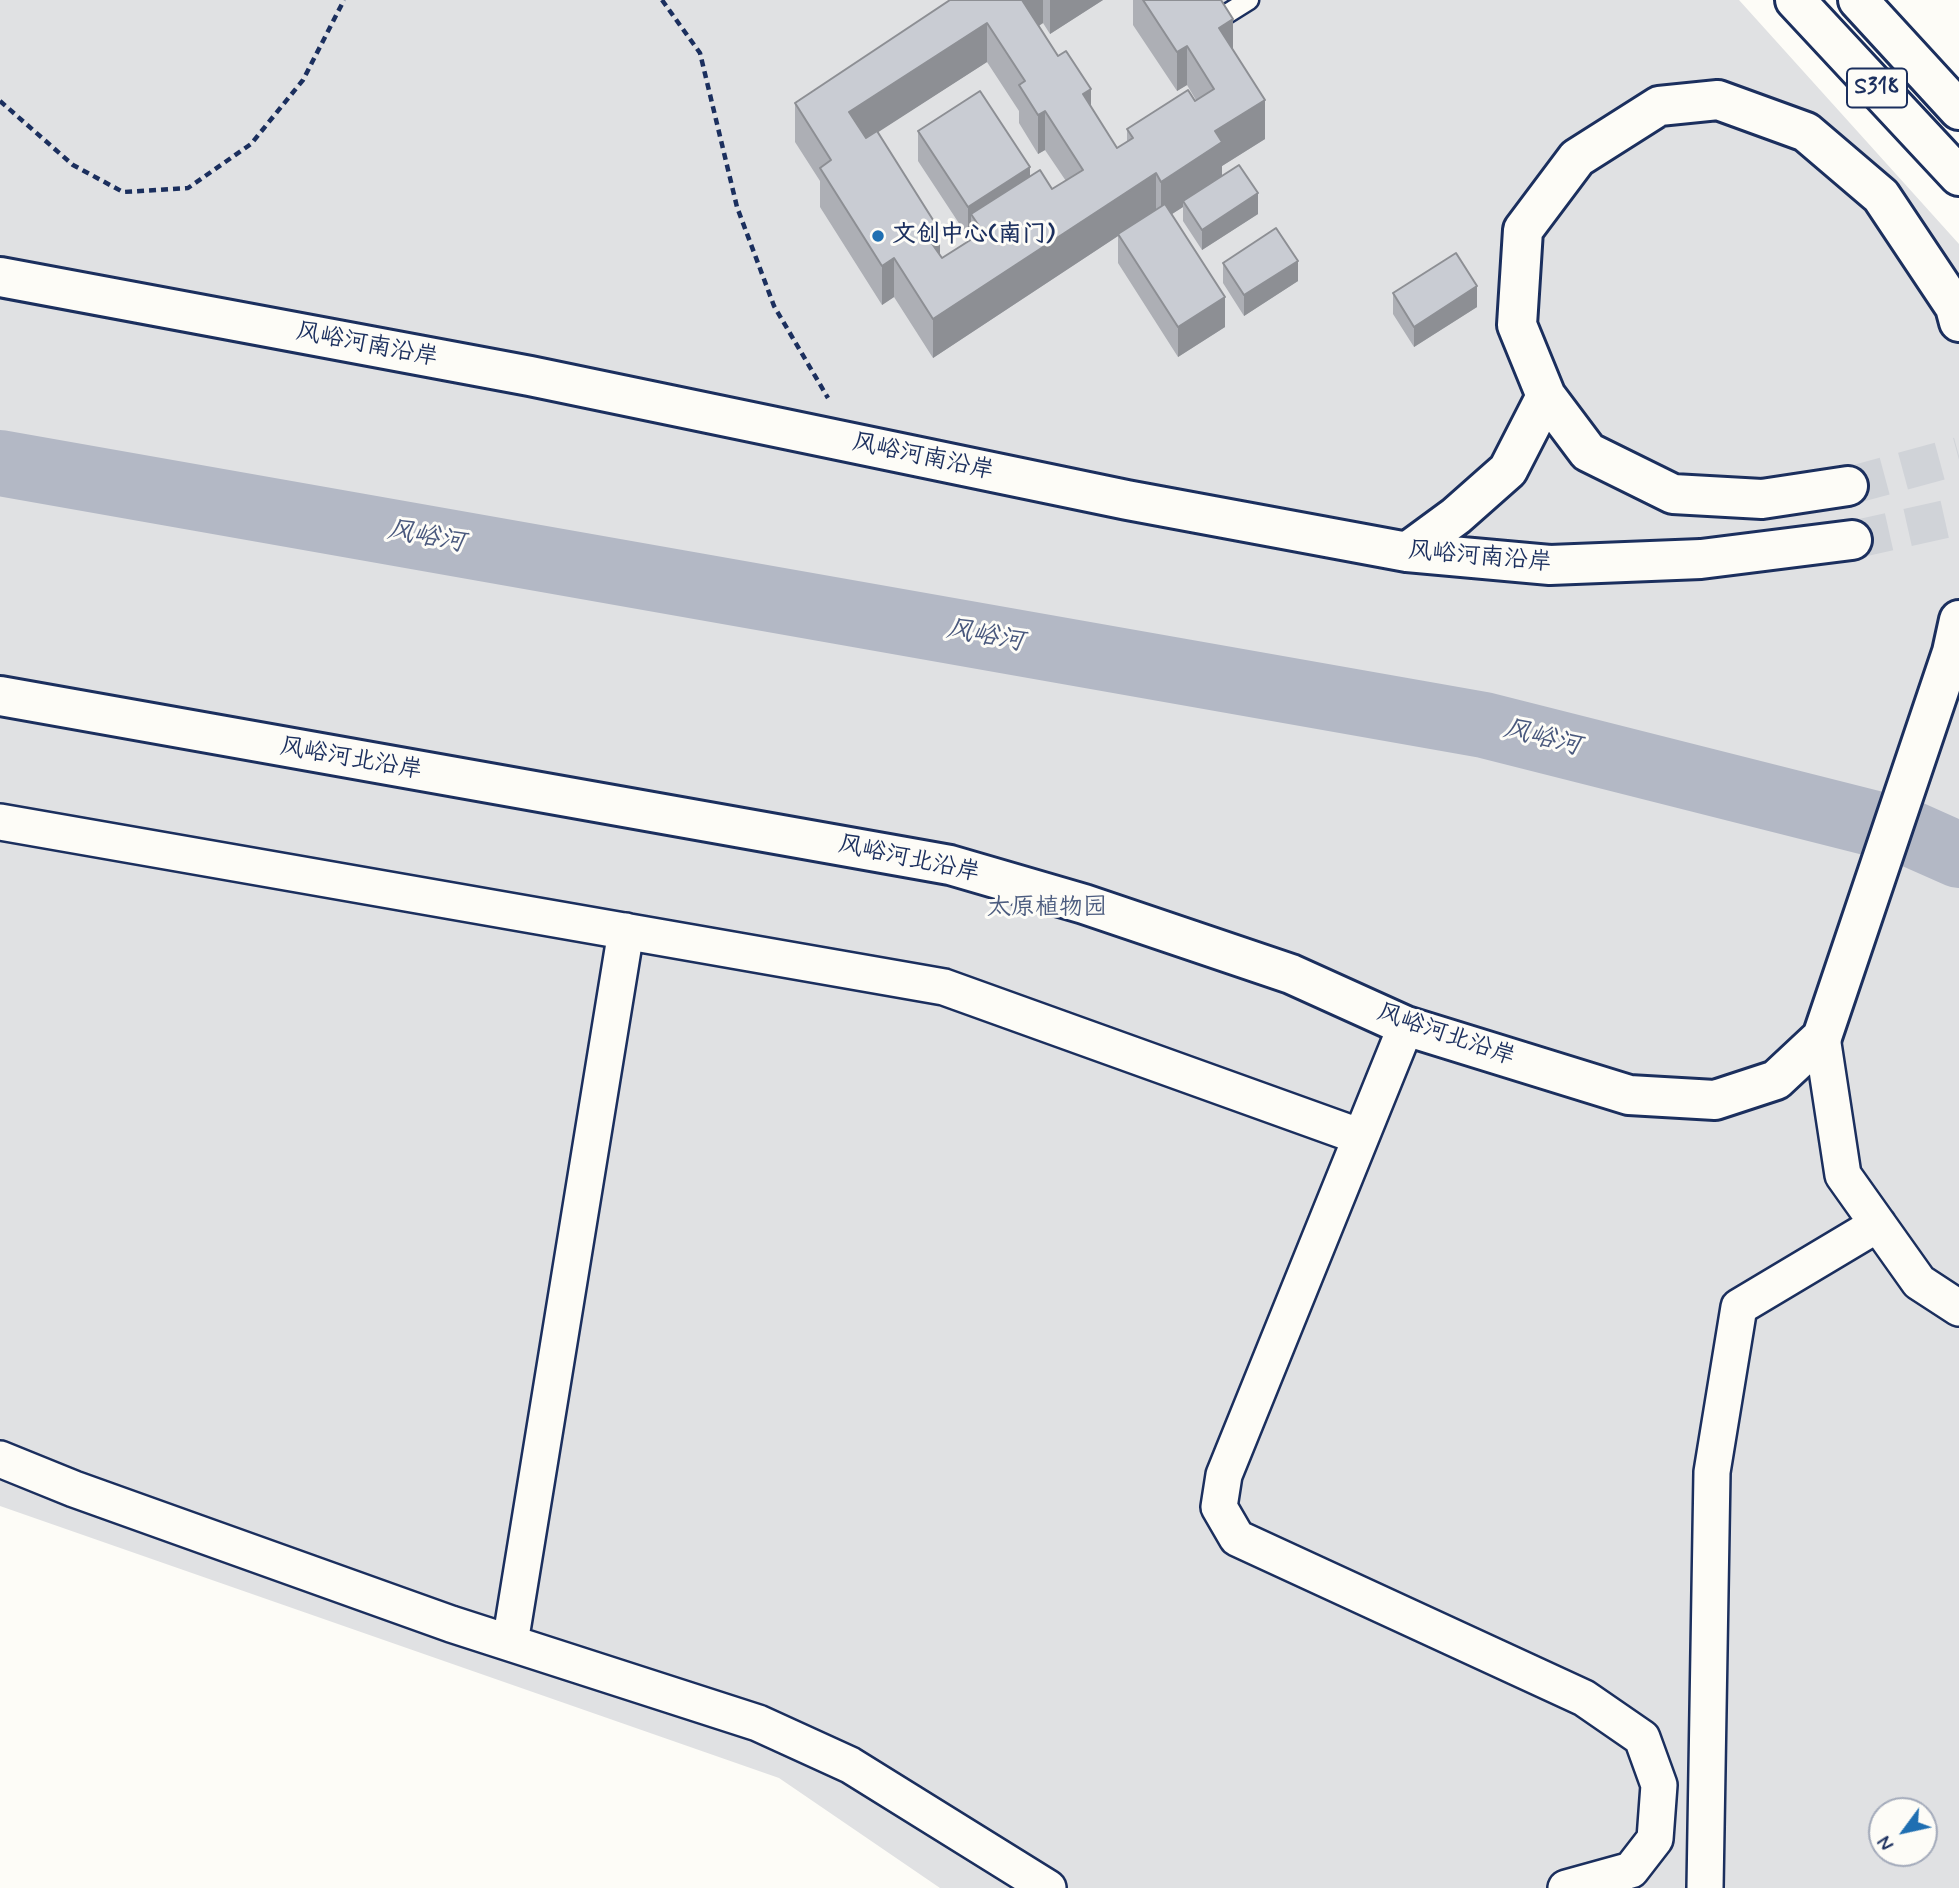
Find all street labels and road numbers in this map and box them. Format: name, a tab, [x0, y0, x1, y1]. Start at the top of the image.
road number: S318	[1847, 68, 1907, 108]
street label: 风峪河南沿岸	[294, 318, 440, 374]
street label: 风峪河南沿岸	[850, 429, 996, 487]
street label: 风峪河南沿岸	[1407, 537, 1553, 579]
street label: 风峪河北沿岸	[278, 733, 424, 787]
street label: 风峪河北沿岸	[836, 831, 982, 889]
street label: 风峪河北沿岸	[1373, 999, 1519, 1073]

